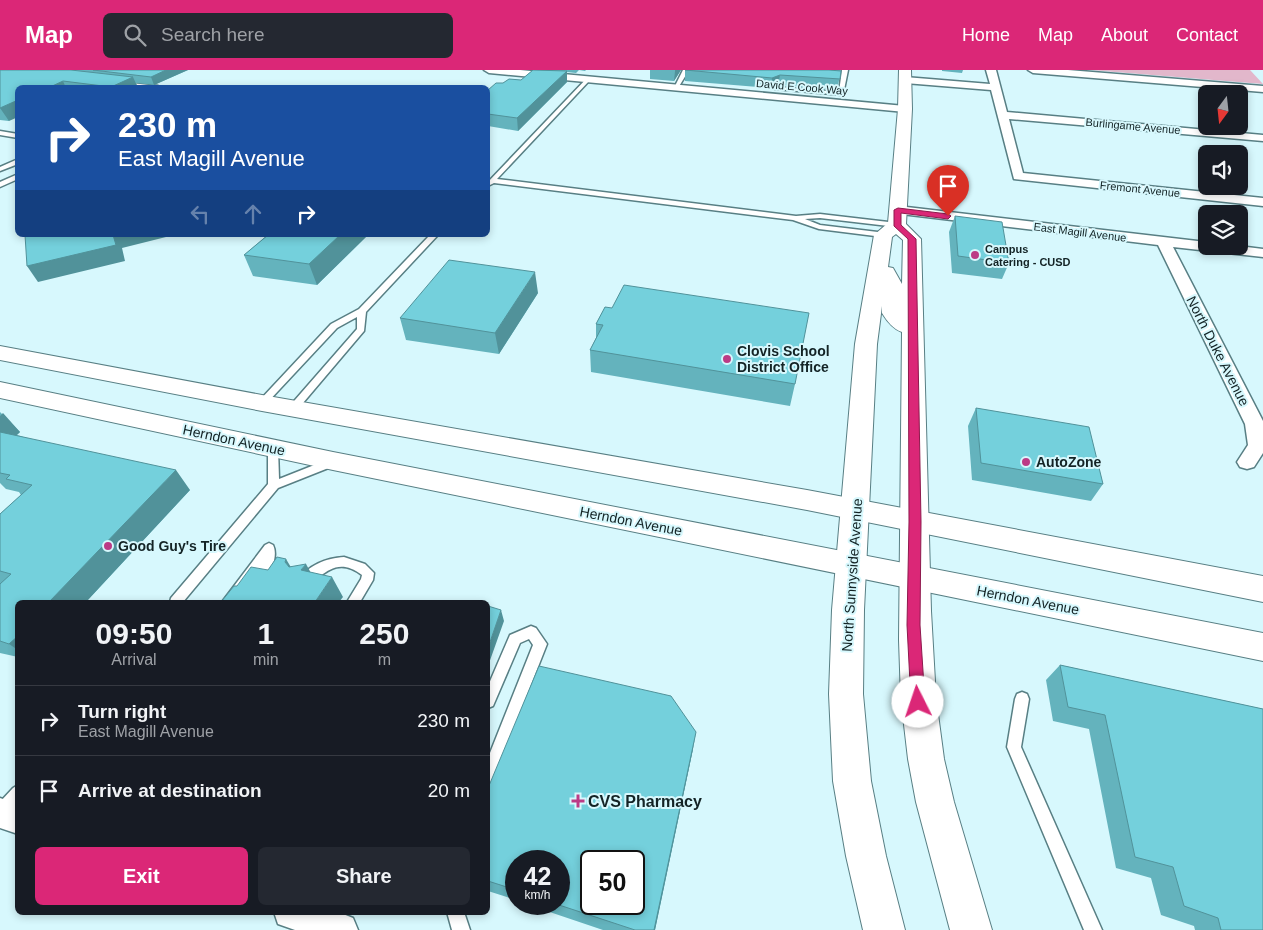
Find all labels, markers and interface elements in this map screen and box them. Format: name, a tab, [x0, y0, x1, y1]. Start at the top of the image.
search box	[103, 13, 453, 58]
text: Map	[25, 21, 73, 48]
icon: search	[121, 21, 149, 49]
text: Search here	[161, 24, 265, 45]
text: Home	[962, 25, 1010, 45]
text: Map	[1038, 25, 1073, 45]
text: About	[1101, 25, 1148, 45]
text: Contact	[1176, 25, 1238, 45]
street label: David E Cook Way	[756, 77, 849, 97]
north arrow	[1198, 85, 1248, 135]
map controls	[1198, 85, 1248, 255]
icon: right	[35, 105, 100, 170]
text: 230 m	[118, 105, 217, 144]
street label: Burlingame Avenue	[1085, 116, 1181, 136]
button: sound	[1198, 145, 1248, 195]
text: East Magill Avenue	[118, 146, 305, 171]
pin	[927, 165, 969, 216]
icon: arrive	[934, 172, 962, 200]
street label: Fremont Avenue	[1099, 179, 1181, 199]
icon: left	[186, 200, 214, 228]
icon: ahead	[239, 200, 267, 228]
icon: right	[292, 200, 320, 228]
button: layers	[1198, 205, 1248, 255]
street label: East Magill Avenue	[1033, 220, 1127, 244]
place label: Campus Catering - CUSD	[985, 243, 1071, 268]
marker: Campus Catering - CUSD	[969, 249, 981, 261]
street label: North Duke Avenue	[1183, 293, 1253, 409]
place label: Clovis School District Office	[737, 343, 830, 375]
marker: Clovis School District Office	[721, 353, 733, 365]
street label: Herndon Avenue	[181, 421, 287, 459]
place label: AutoZone	[1036, 454, 1102, 470]
marker: AutoZone	[1020, 456, 1032, 468]
street label: North Sunnyside Avenue	[839, 497, 865, 652]
street label: Herndon Avenue	[578, 503, 684, 539]
place label: Good Guy's Tire	[118, 538, 226, 554]
marker: Good Guy's Tire	[102, 540, 114, 552]
street label: Herndon Avenue	[975, 582, 1081, 618]
text: 09:50	[96, 617, 172, 650]
text: 1	[257, 617, 274, 650]
text: 250	[359, 617, 409, 650]
text: Arrival	[111, 651, 157, 668]
text: min	[253, 651, 279, 668]
text: m	[378, 651, 391, 668]
position arrow	[891, 675, 943, 727]
text: Turn right	[78, 701, 166, 722]
icon: right	[35, 707, 63, 735]
text: 230 m	[417, 710, 470, 731]
text: East Magill Avenue	[78, 723, 214, 740]
icon: arrive	[35, 777, 63, 805]
text: Arrive at destination	[78, 780, 262, 801]
text: 20 m	[428, 780, 470, 801]
place label: CVS Pharmacy	[588, 793, 702, 810]
marker: CVS Pharmacy	[572, 795, 584, 807]
button: Exit	[35, 847, 248, 905]
button: Share	[258, 847, 470, 905]
speed limit sign: 50	[580, 850, 645, 915]
text: 42	[524, 862, 551, 890]
text: km/h	[524, 888, 551, 902]

